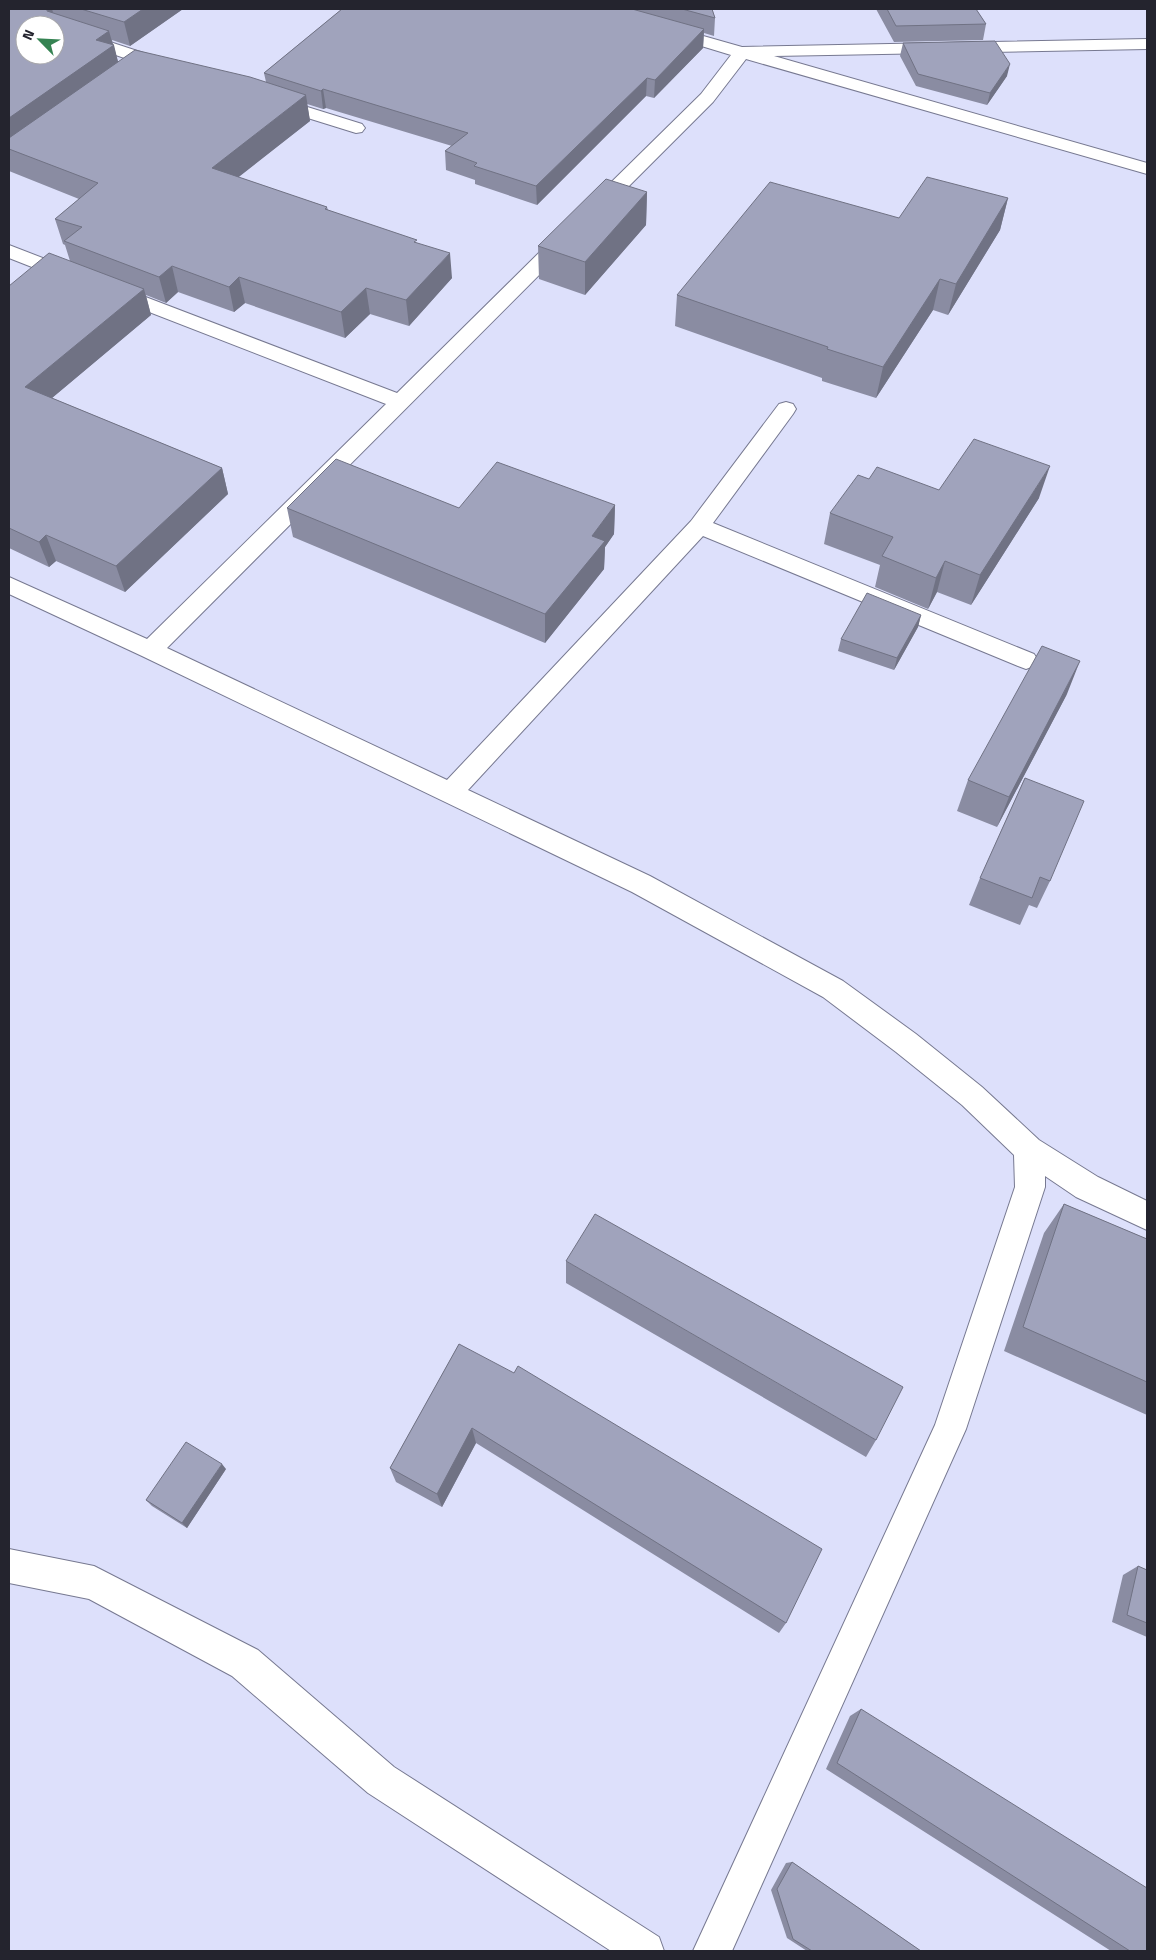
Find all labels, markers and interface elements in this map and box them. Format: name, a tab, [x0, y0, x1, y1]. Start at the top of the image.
north arrow	[15, 15, 65, 65]
text: N	[16, 26, 39, 43]

